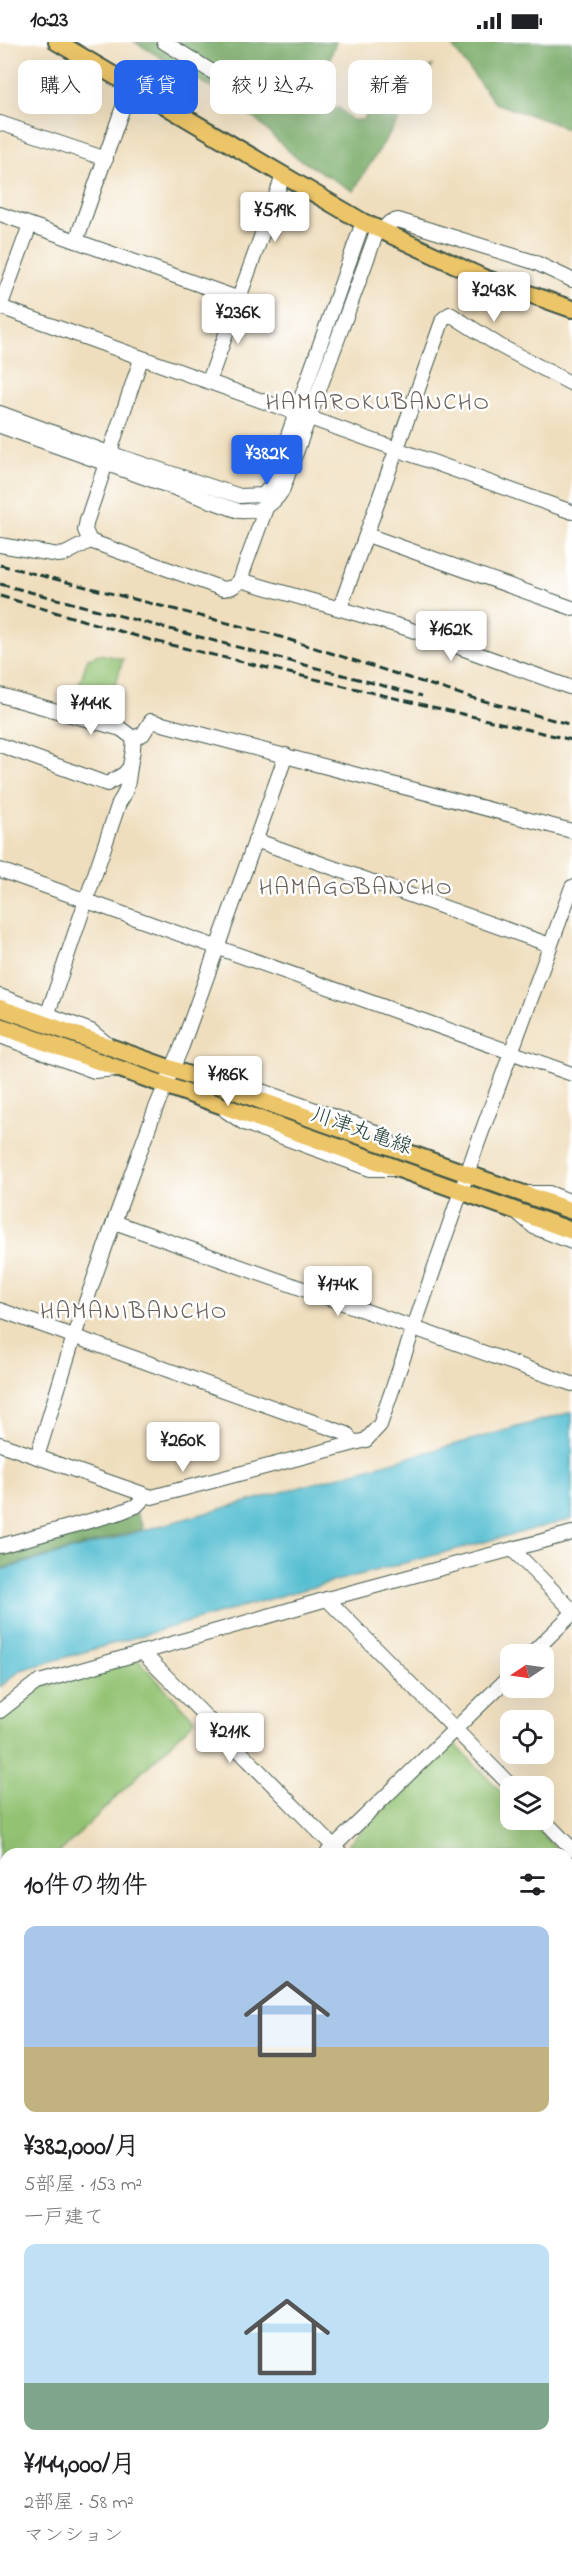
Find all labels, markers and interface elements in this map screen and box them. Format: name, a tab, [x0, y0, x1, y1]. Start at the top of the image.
text: 10:23	[30, 5, 68, 37]
chip: 購入	[18, 60, 102, 114]
chip: 賃貸	[114, 60, 198, 114]
chip: 絞り込み	[210, 60, 336, 114]
chip: 新着	[348, 60, 432, 114]
pin: ¥519K	[233, 192, 317, 243]
text: ¥519K	[254, 197, 296, 226]
pin: ¥243K	[452, 272, 536, 323]
text: ¥243K	[472, 277, 516, 306]
pin: ¥236K	[196, 294, 280, 345]
text: ¥236K	[216, 299, 260, 328]
district label: HAMAROKUBANCHO	[265, 386, 491, 421]
pin: ¥382K	[225, 435, 309, 486]
text: ¥382K	[245, 440, 289, 469]
pin: ¥162K	[409, 611, 493, 662]
text: ¥162K	[430, 616, 472, 645]
pin: ¥144K	[49, 685, 133, 736]
text: ¥144K	[71, 690, 111, 719]
district label: HAMAGOBANCHO	[259, 871, 453, 906]
pin: ¥186K	[186, 1056, 270, 1107]
text: ¥186K	[208, 1061, 248, 1090]
street label: 川津丸亀線	[307, 1101, 416, 1163]
pin: ¥174K	[296, 1266, 380, 1317]
text: ¥174K	[318, 1271, 358, 1300]
district label: HAMANIBANCHO	[40, 1295, 228, 1330]
pin: ¥260K	[141, 1422, 225, 1473]
text: ¥260K	[161, 1427, 205, 1456]
north arrow	[500, 1644, 554, 1698]
map controls	[500, 1644, 554, 1830]
button: locate	[500, 1710, 554, 1764]
pin: ¥211K	[188, 1713, 272, 1764]
text: ¥211K	[210, 1718, 250, 1747]
button: layers	[500, 1776, 554, 1830]
text: 10件の物件	[24, 1868, 148, 1906]
icon: filters	[516, 1868, 549, 1901]
icon: home	[233, 1965, 341, 2073]
text: ¥382,000/月	[24, 2129, 140, 2167]
text: 5部屋 · 153 m²	[24, 2171, 142, 2200]
text: 一戸建て	[24, 2204, 104, 2233]
icon: home	[233, 2283, 341, 2391]
text: ¥144,000/月	[24, 2447, 136, 2485]
text: 2部屋 · 58 m²	[24, 2489, 134, 2518]
text: マンション	[24, 2522, 123, 2551]

